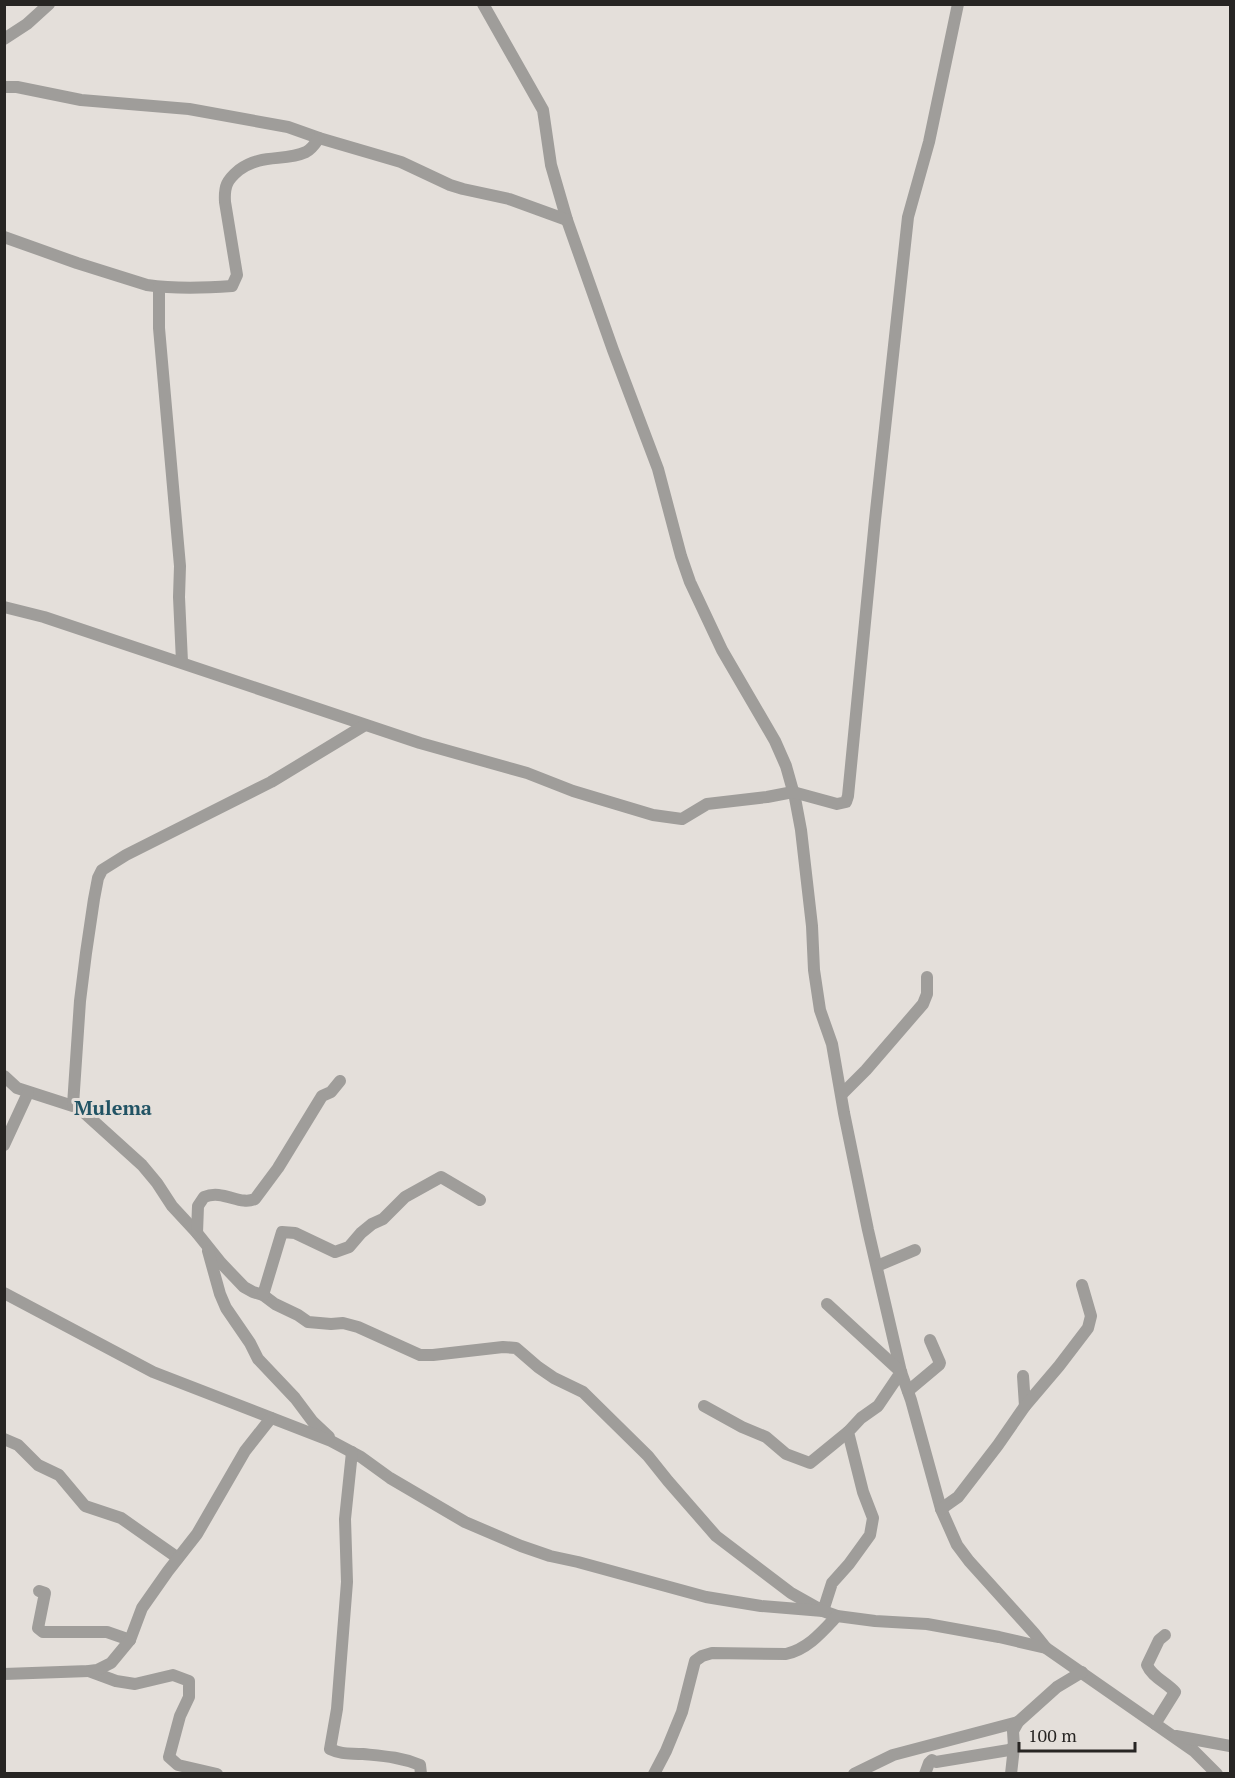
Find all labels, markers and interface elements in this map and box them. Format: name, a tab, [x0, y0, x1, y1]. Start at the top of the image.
district label: Mulema	[74, 1094, 152, 1121]
scale bar	[1019, 1715, 1134, 1753]
text: 100 m	[1028, 1723, 1077, 1747]

